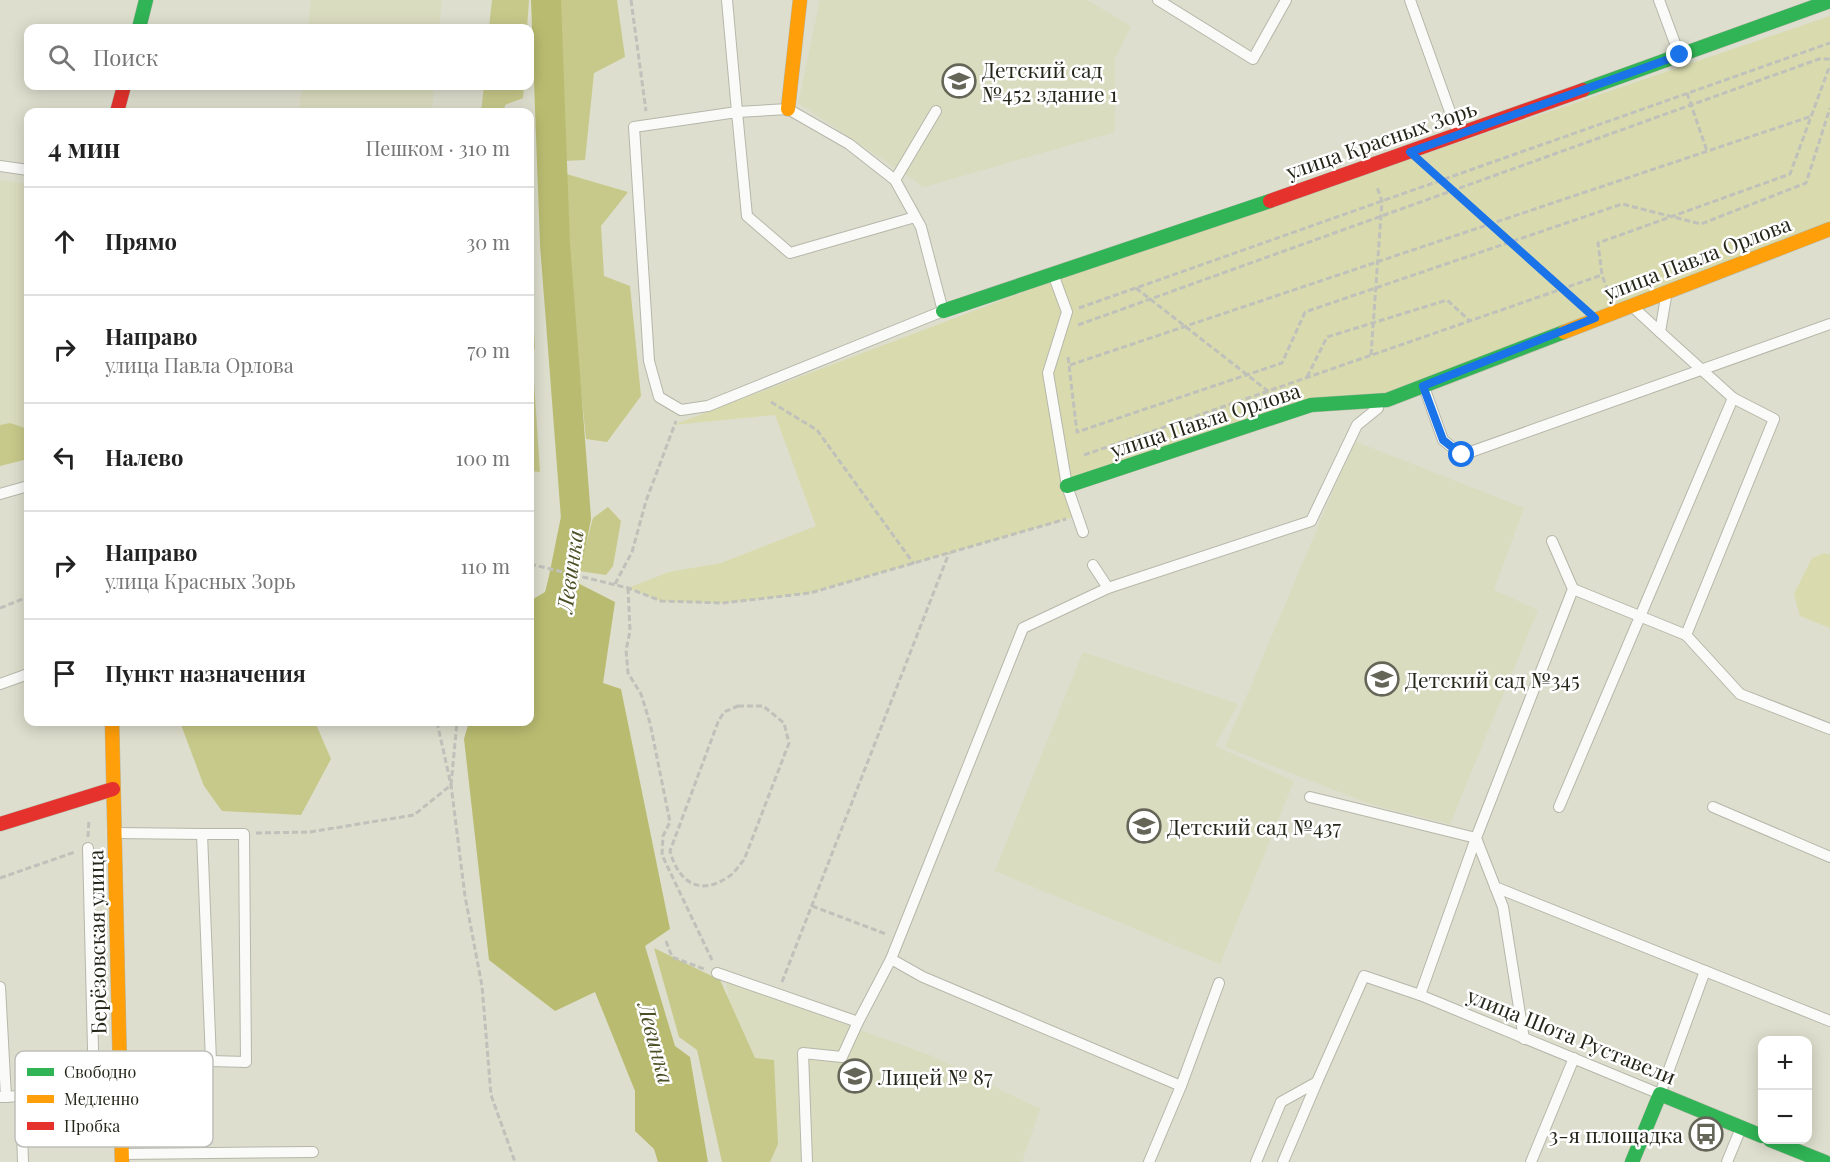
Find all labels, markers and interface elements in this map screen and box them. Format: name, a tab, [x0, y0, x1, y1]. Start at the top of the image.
search box	[24, 24, 534, 90]
icon: search	[45, 41, 78, 74]
route end	[1666, 41, 1692, 67]
text: Поиск	[93, 42, 158, 72]
place label: Детский сад №452 здание 1	[982, 55, 1118, 107]
school or university icon: Детский сад №452 здание 1	[941, 63, 977, 99]
street label: улица Красных Зорь	[1281, 93, 1480, 185]
text: 4 мин	[48, 130, 120, 165]
text: Пешком · 310 m	[366, 134, 510, 161]
street label: улица Павла Орлова	[1599, 208, 1795, 306]
icon: ahead	[48, 225, 81, 258]
text: Прямо	[105, 226, 177, 256]
text: 30 m	[466, 228, 510, 255]
text: Направо	[105, 321, 198, 351]
icon: right	[48, 333, 81, 366]
text: 70 m	[467, 336, 510, 363]
text: улица Павла Орлова	[105, 351, 294, 378]
street label: улица Павла Орлова	[1105, 375, 1304, 463]
icon: left	[48, 441, 81, 474]
route start	[1448, 441, 1474, 467]
text: Налево	[105, 442, 183, 472]
text: 100 m	[456, 444, 510, 471]
water label: Левинка	[548, 528, 590, 616]
text: Направо	[105, 537, 198, 567]
icon: right	[48, 549, 81, 582]
text: 110 m	[460, 552, 510, 579]
text: улица Красных Зорь	[105, 567, 295, 594]
icon: arrive	[48, 657, 81, 690]
text: Пункт назначения	[105, 658, 306, 688]
school or university icon: Детский сад №345	[1364, 661, 1400, 697]
place label: Детский сад №345	[1405, 665, 1580, 693]
school or university icon: Детский сад №437	[1126, 808, 1162, 844]
place label: Детский сад №437	[1167, 812, 1342, 840]
street label: Берёзовская улица	[80, 849, 112, 1035]
street label: улица Шота Руставели	[1462, 980, 1681, 1090]
water label: Левинка	[631, 997, 682, 1087]
map controls	[1758, 1036, 1812, 1144]
button: +	[1758, 1036, 1812, 1090]
legend	[15, 1051, 213, 1147]
school or university icon: Лицей № 87	[837, 1058, 873, 1094]
text: Свободно	[64, 1061, 136, 1082]
place label: Лицей № 87	[877, 1062, 993, 1090]
text: Медленно	[64, 1088, 139, 1109]
button: −	[1758, 1090, 1812, 1144]
text: Пробка	[64, 1115, 120, 1136]
bus stop icon: 3-я площадка	[1688, 1116, 1724, 1152]
place label: 3-я площадка	[1549, 1120, 1684, 1148]

